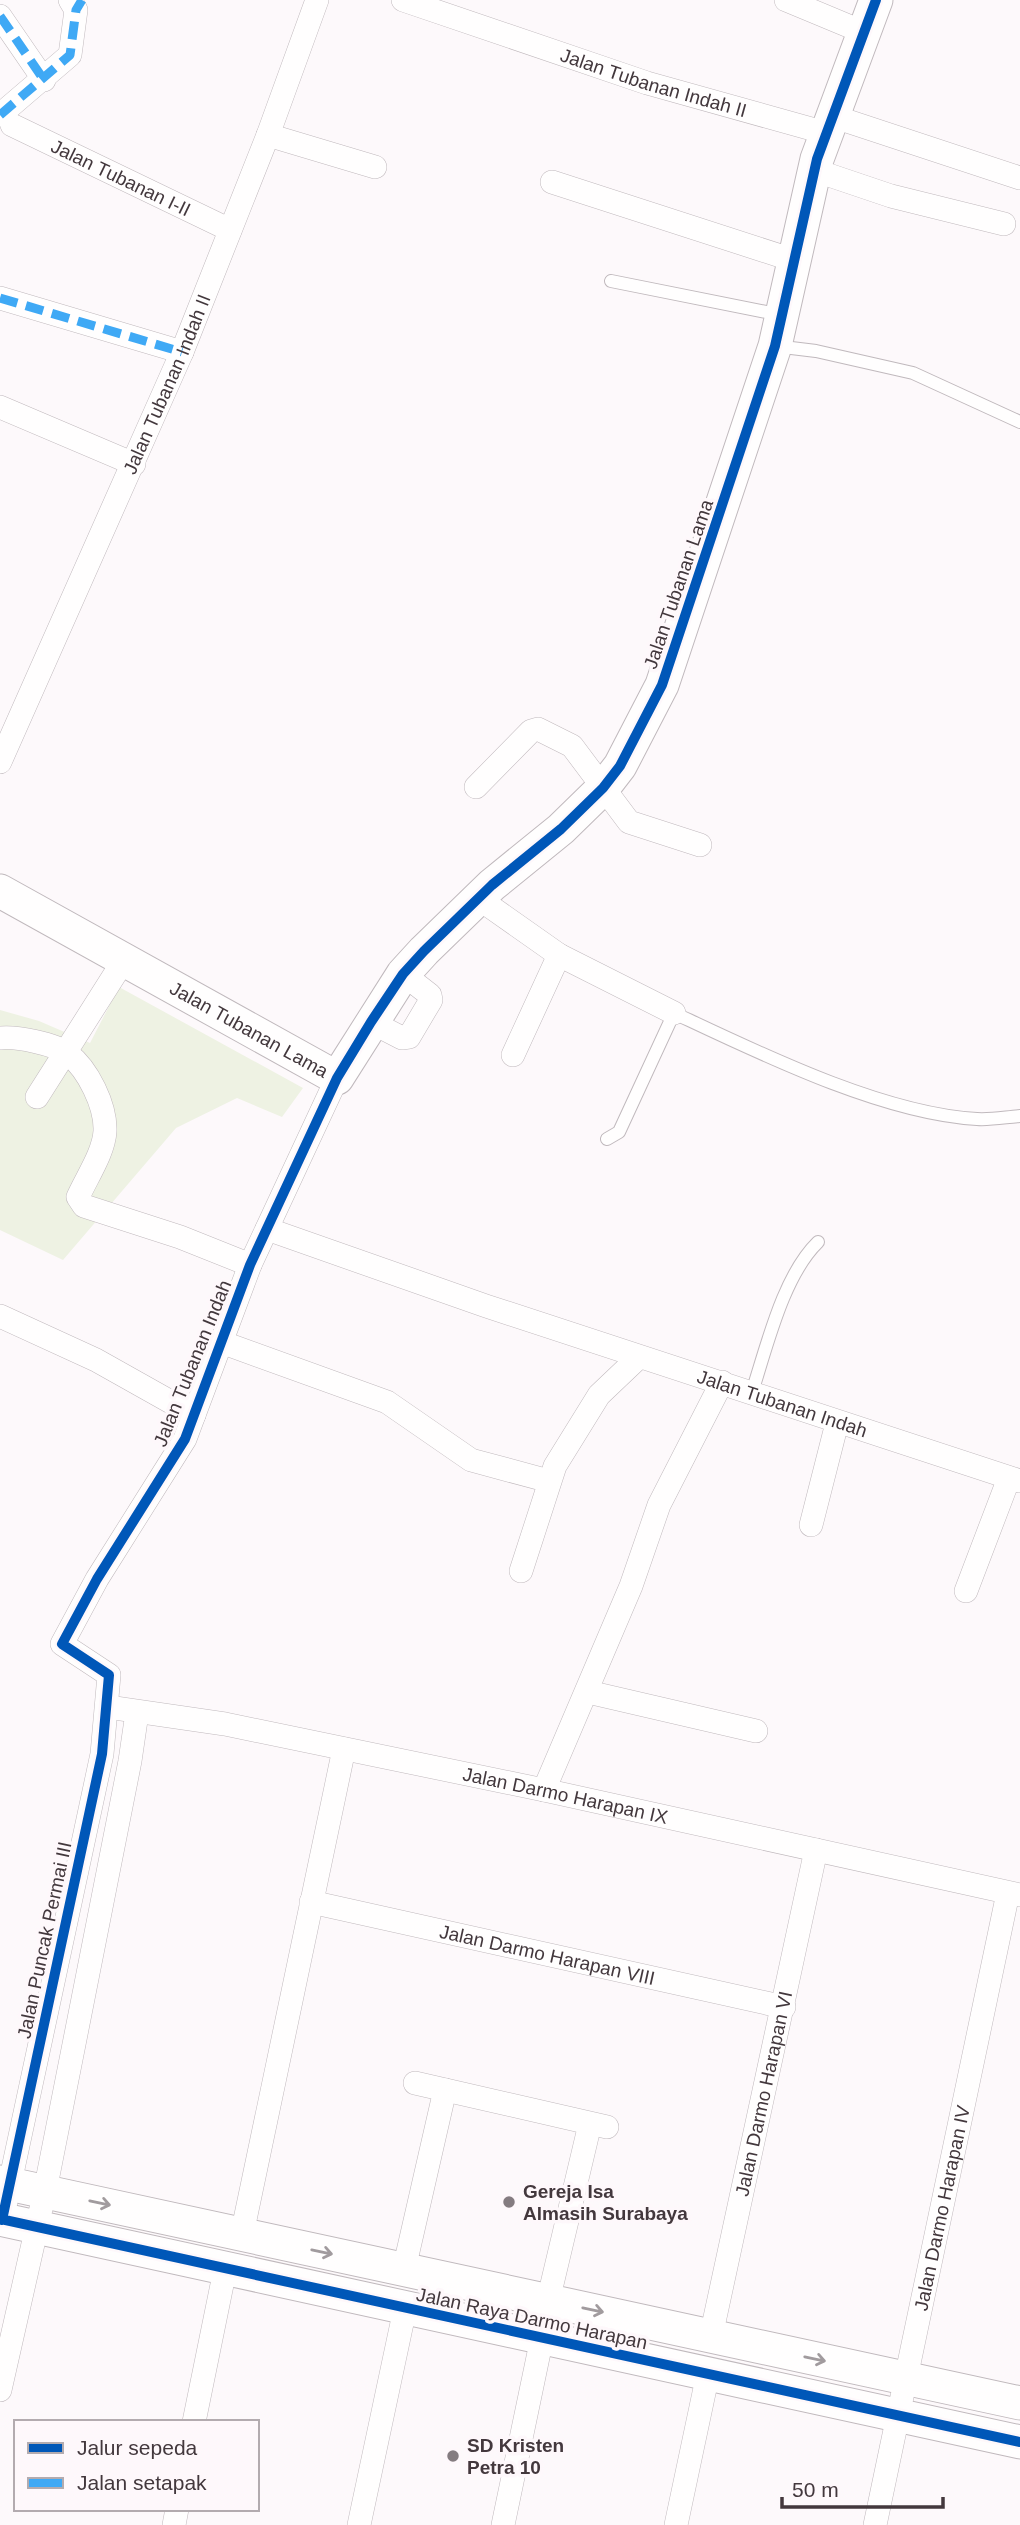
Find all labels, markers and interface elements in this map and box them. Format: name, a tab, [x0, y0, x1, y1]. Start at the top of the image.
street label: Jalan Tubanan Indah II	[558, 44, 749, 121]
street label: Jalan Tubanan I-II	[48, 135, 194, 220]
street label: Jalan Tubanan Indah II	[119, 291, 215, 477]
street label: Jalan Tubanan Lama	[640, 496, 717, 671]
street label: Jalan Tubanan Lama	[166, 977, 332, 1082]
street label: Jalan Tubanan Indah	[149, 1277, 235, 1449]
street label: Jalan Tubanan Indah	[695, 1366, 870, 1441]
street label: Jalan Darmo Harapan IX	[461, 1763, 670, 1828]
street label: Jalan Puncak Permai III	[13, 1840, 76, 2040]
street label: Jalan Darmo Harapan VIII	[438, 1921, 657, 1989]
street label: Jalan Darmo Harapan VI	[731, 1989, 796, 2198]
street label: Jalan Darmo Harapan IV	[910, 2103, 974, 2313]
place label: Gereja Isa Almasih Surabaya	[523, 2181, 688, 2224]
marker: Gereja Isa Almasih Surabaya	[501, 2194, 517, 2210]
one-way arrow	[88, 2197, 111, 2211]
one-way arrow	[310, 2245, 333, 2259]
street label: Jalan Raya Darmo Harapan	[415, 2284, 649, 2353]
one-way arrow	[581, 2304, 604, 2318]
one-way arrow	[803, 2352, 826, 2366]
legend	[14, 2420, 259, 2511]
place label: SD Kristen Petra 10	[467, 2435, 564, 2478]
text: Jalur sepeda	[77, 2436, 198, 2459]
marker: SD Kristen Petra 10	[445, 2448, 461, 2464]
scale bar	[782, 2466, 943, 2510]
text: Jalan setapak	[77, 2471, 207, 2494]
text: 50 m	[792, 2478, 839, 2501]

